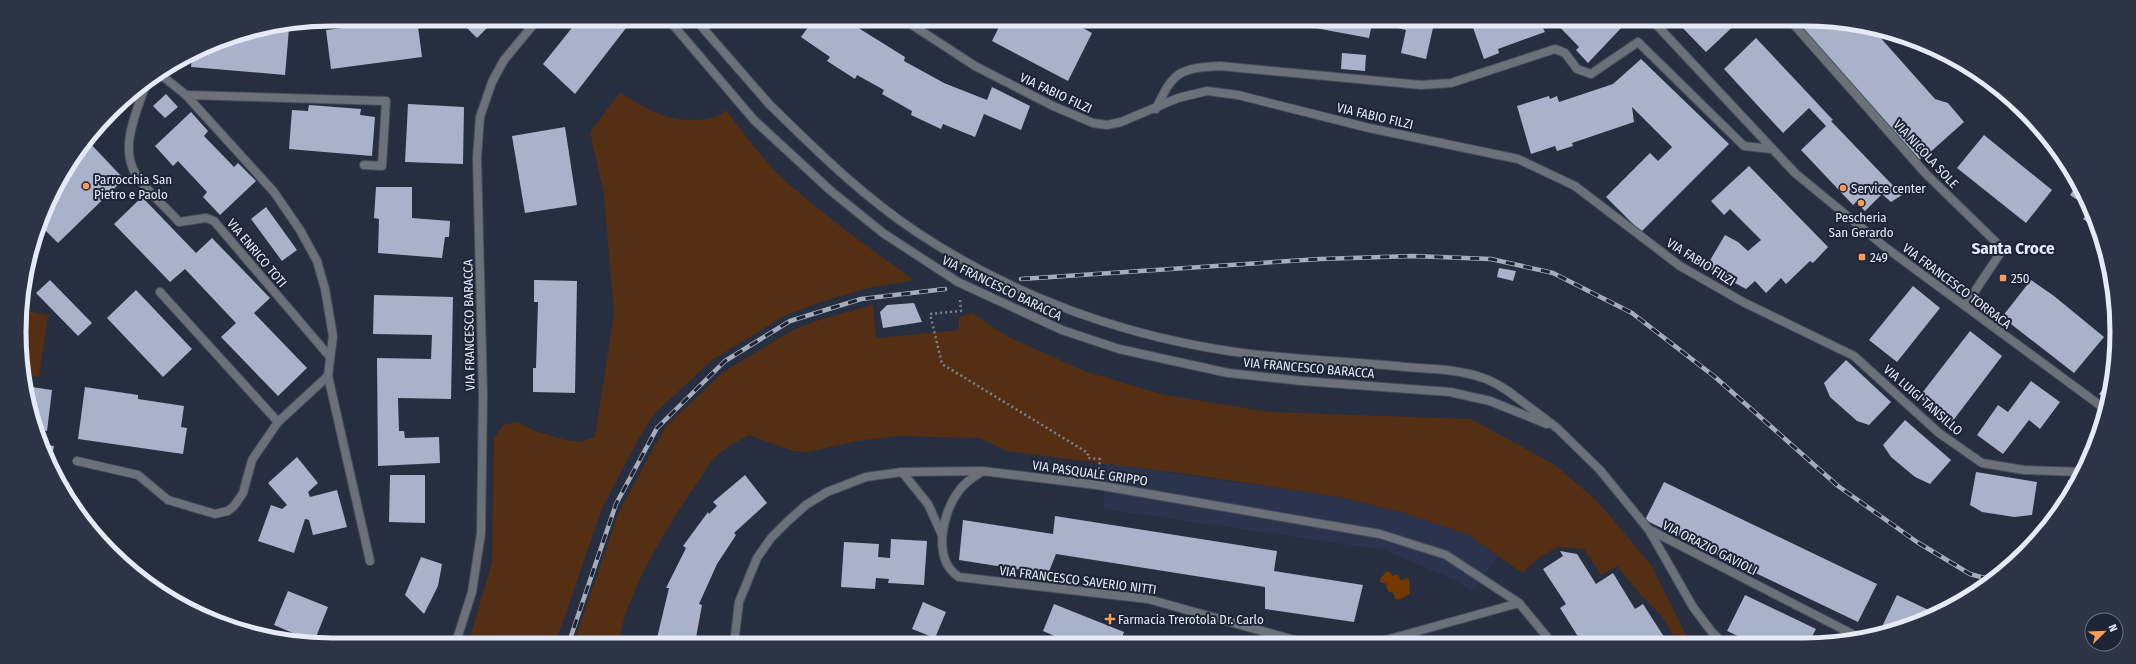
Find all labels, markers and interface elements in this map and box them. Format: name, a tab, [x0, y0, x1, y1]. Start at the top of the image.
street label: VIA FABIO FILZI	[1018, 70, 1094, 116]
street label: VIA FABIO FILZI	[1335, 100, 1415, 132]
street label: VIA NICOLA SOLE	[1891, 117, 1961, 191]
place label: Parrocchia San Pietro e Paolo	[94, 172, 172, 202]
marker: Parrocchia San Pietro e Paolo	[81, 181, 91, 191]
place label: Service center	[1851, 181, 1926, 196]
marker: Service center	[1838, 183, 1848, 193]
marker: Pescheria San Gerardo	[1856, 198, 1866, 208]
place label: Pescheria San Gerardo	[1828, 210, 1894, 240]
street label: VIA ENRICO TOTI	[224, 216, 290, 290]
street label: VIA FABIO FILZI	[1664, 235, 1738, 289]
district label: Santa Croce	[1971, 238, 2055, 259]
street label: VIA FRANCESCO TORRACA	[1900, 240, 2014, 332]
place label: 249	[1870, 250, 1888, 265]
street label: VIA FRANCESCO BARACCA	[940, 252, 1065, 324]
marker: 249	[1857, 252, 1867, 262]
street label: VIA FRANCESCO BARACCA	[460, 259, 478, 391]
place label: 250	[2011, 271, 2030, 286]
marker: 250	[1998, 273, 2008, 283]
street label: VIA FRANCESCO BARACCA	[1243, 355, 1375, 381]
street label: VIA LUIGI TANSILLO	[1881, 362, 1965, 438]
street label: VIA PASQUALE GRIPPO	[1031, 457, 1149, 489]
street label: VIA ORAZIO GAVIOLI	[1660, 518, 1760, 578]
street label: VIA FRANCESCO SAVERIO NITTI	[999, 563, 1157, 597]
place label: Farmacia Trerotola Dr. Carlo	[1118, 612, 1264, 627]
north arrow	[2084, 612, 2124, 652]
marker: Farmacia Trerotola Dr. Carlo	[1105, 614, 1115, 624]
text: N	[2105, 623, 2120, 634]

